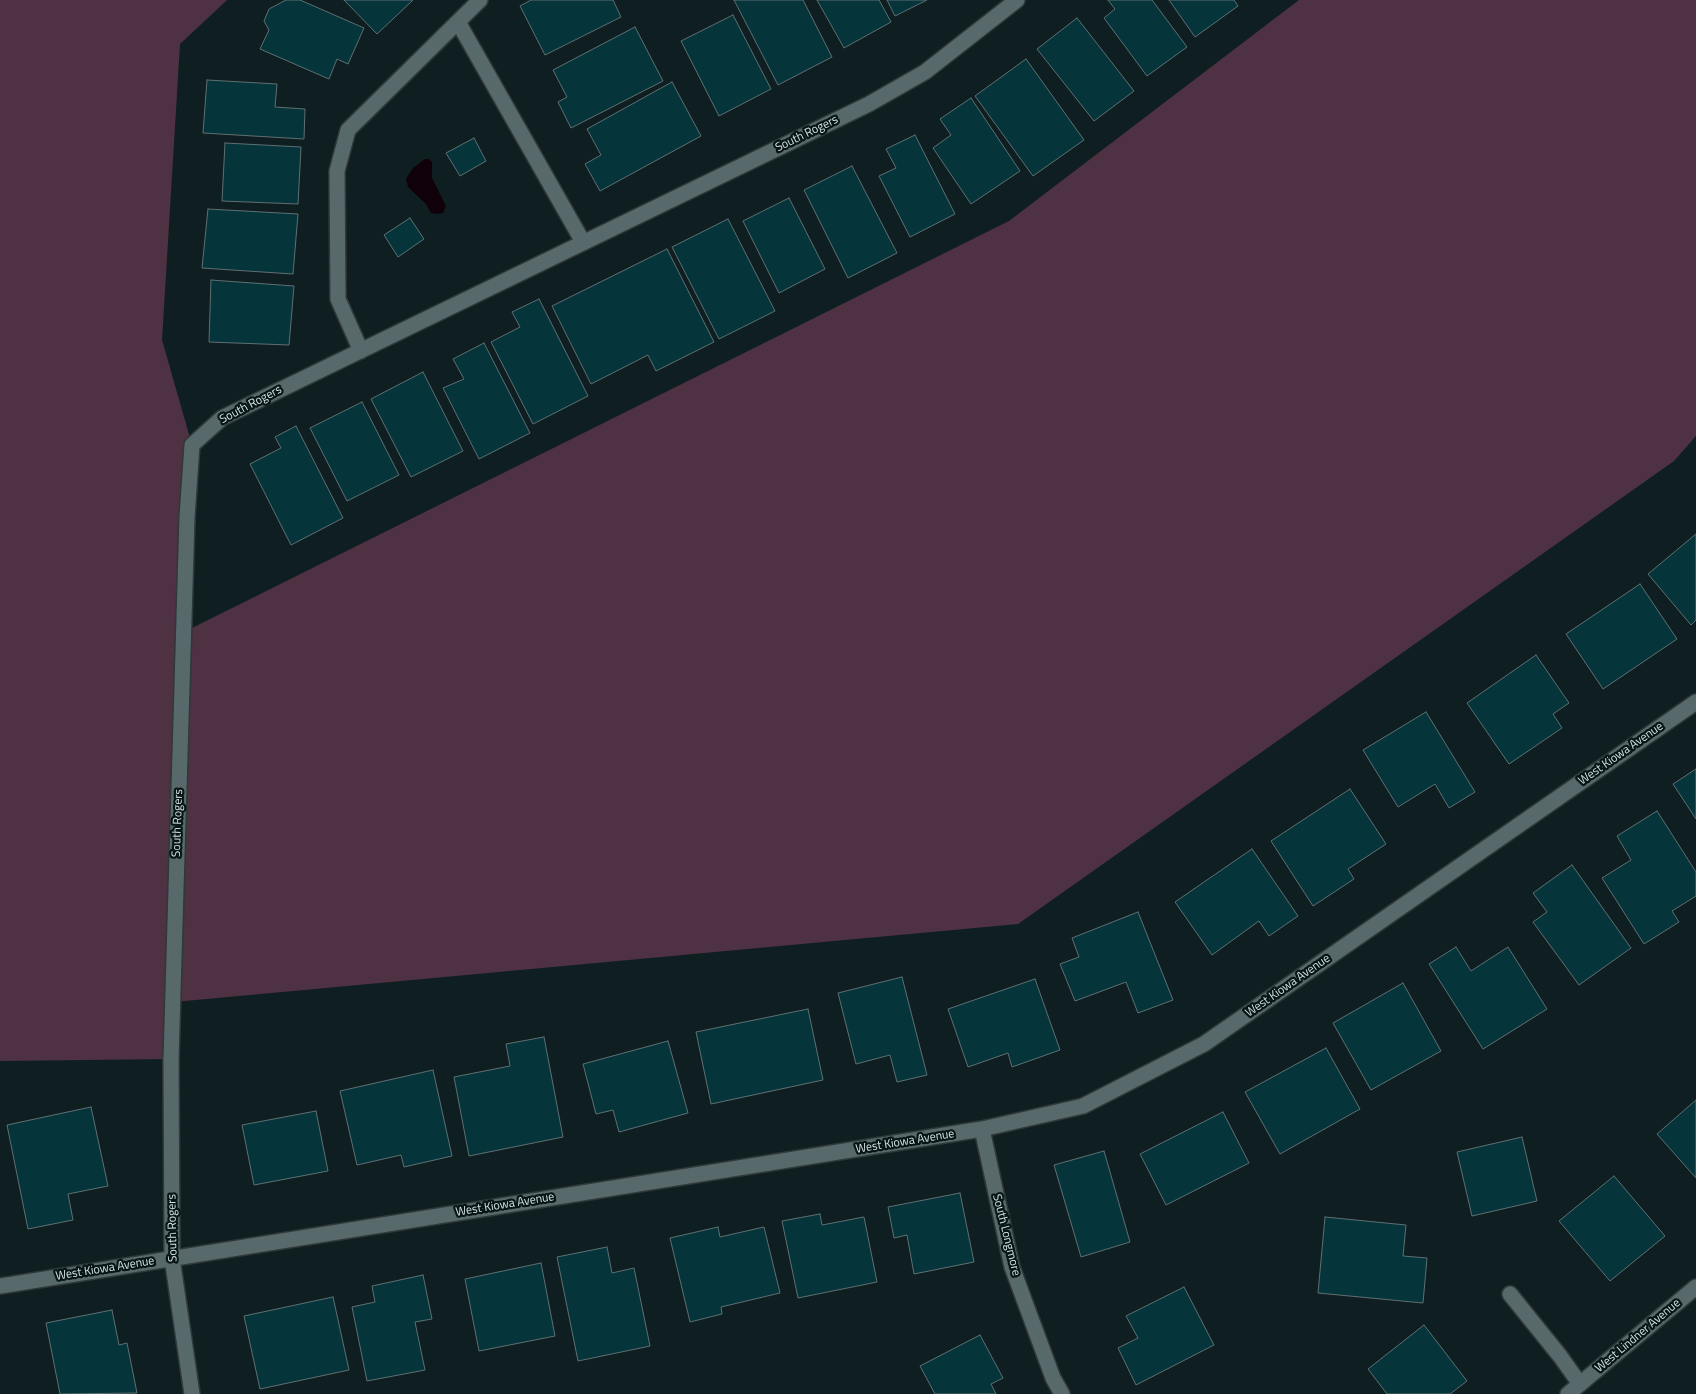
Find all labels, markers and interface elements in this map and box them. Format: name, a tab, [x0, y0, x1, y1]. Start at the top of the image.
street label: South Rogers	[773, 113, 841, 155]
street label: South Rogers	[218, 383, 284, 427]
street label: West Kiowa Avenue	[1576, 719, 1666, 789]
street label: South Rogers	[170, 789, 186, 857]
street label: West Kiowa Avenue	[1243, 951, 1333, 1021]
street label: West Kiowa Avenue	[855, 1127, 955, 1157]
street label: West Kiowa Avenue	[455, 1190, 555, 1220]
street label: South Longmore	[989, 1193, 1023, 1277]
street label: South Rogers	[165, 1194, 181, 1262]
street label: West Kiowa Avenue	[55, 1254, 155, 1284]
street label: West Lindner Avenue	[1592, 1296, 1684, 1376]

